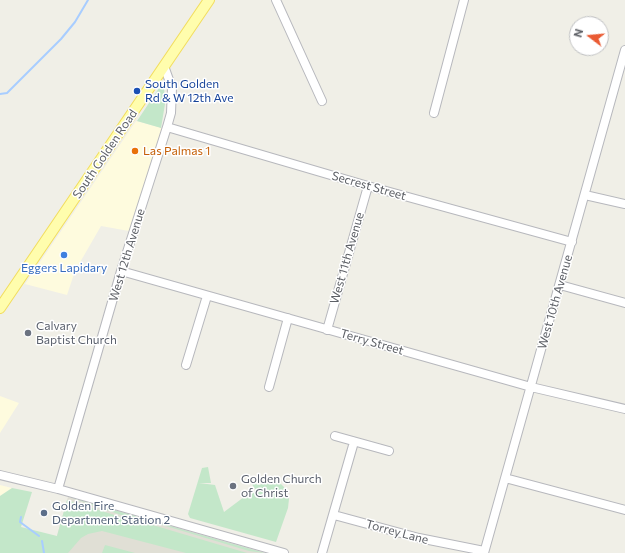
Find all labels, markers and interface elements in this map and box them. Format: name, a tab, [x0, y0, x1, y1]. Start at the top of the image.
north arrow	[569, 16, 609, 56]
text: N	[571, 27, 585, 39]
place label: South Golden Rd & W 12th Ave	[145, 77, 233, 105]
marker: South Golden Rd & W 12th Ave	[132, 86, 142, 96]
street label: South Golden Road	[70, 107, 140, 201]
place label: Las Palmas 1	[143, 144, 210, 158]
marker: Las Palmas 1	[130, 146, 140, 156]
street label: Secrest Street	[330, 168, 408, 204]
street label: West 12th Avenue	[106, 207, 148, 303]
street label: West 11th Avenue	[327, 210, 367, 306]
marker: Eggers Lapidary	[59, 250, 69, 260]
street label: West 10th Avenue	[535, 253, 575, 351]
place label: Eggers Lapidary	[21, 261, 107, 275]
place label: Calvary Baptist Church	[36, 319, 117, 347]
street label: Terry Street	[339, 326, 405, 358]
marker: Calvary Baptist Church	[23, 328, 33, 338]
place label: Golden Church of Christ	[241, 472, 322, 500]
marker: Golden Church of Christ	[228, 481, 238, 491]
place label: Golden Fire Department Station 2	[52, 499, 170, 527]
marker: Golden Fire Department Station 2	[39, 508, 49, 518]
street label: Torrey Lane	[364, 517, 430, 547]

